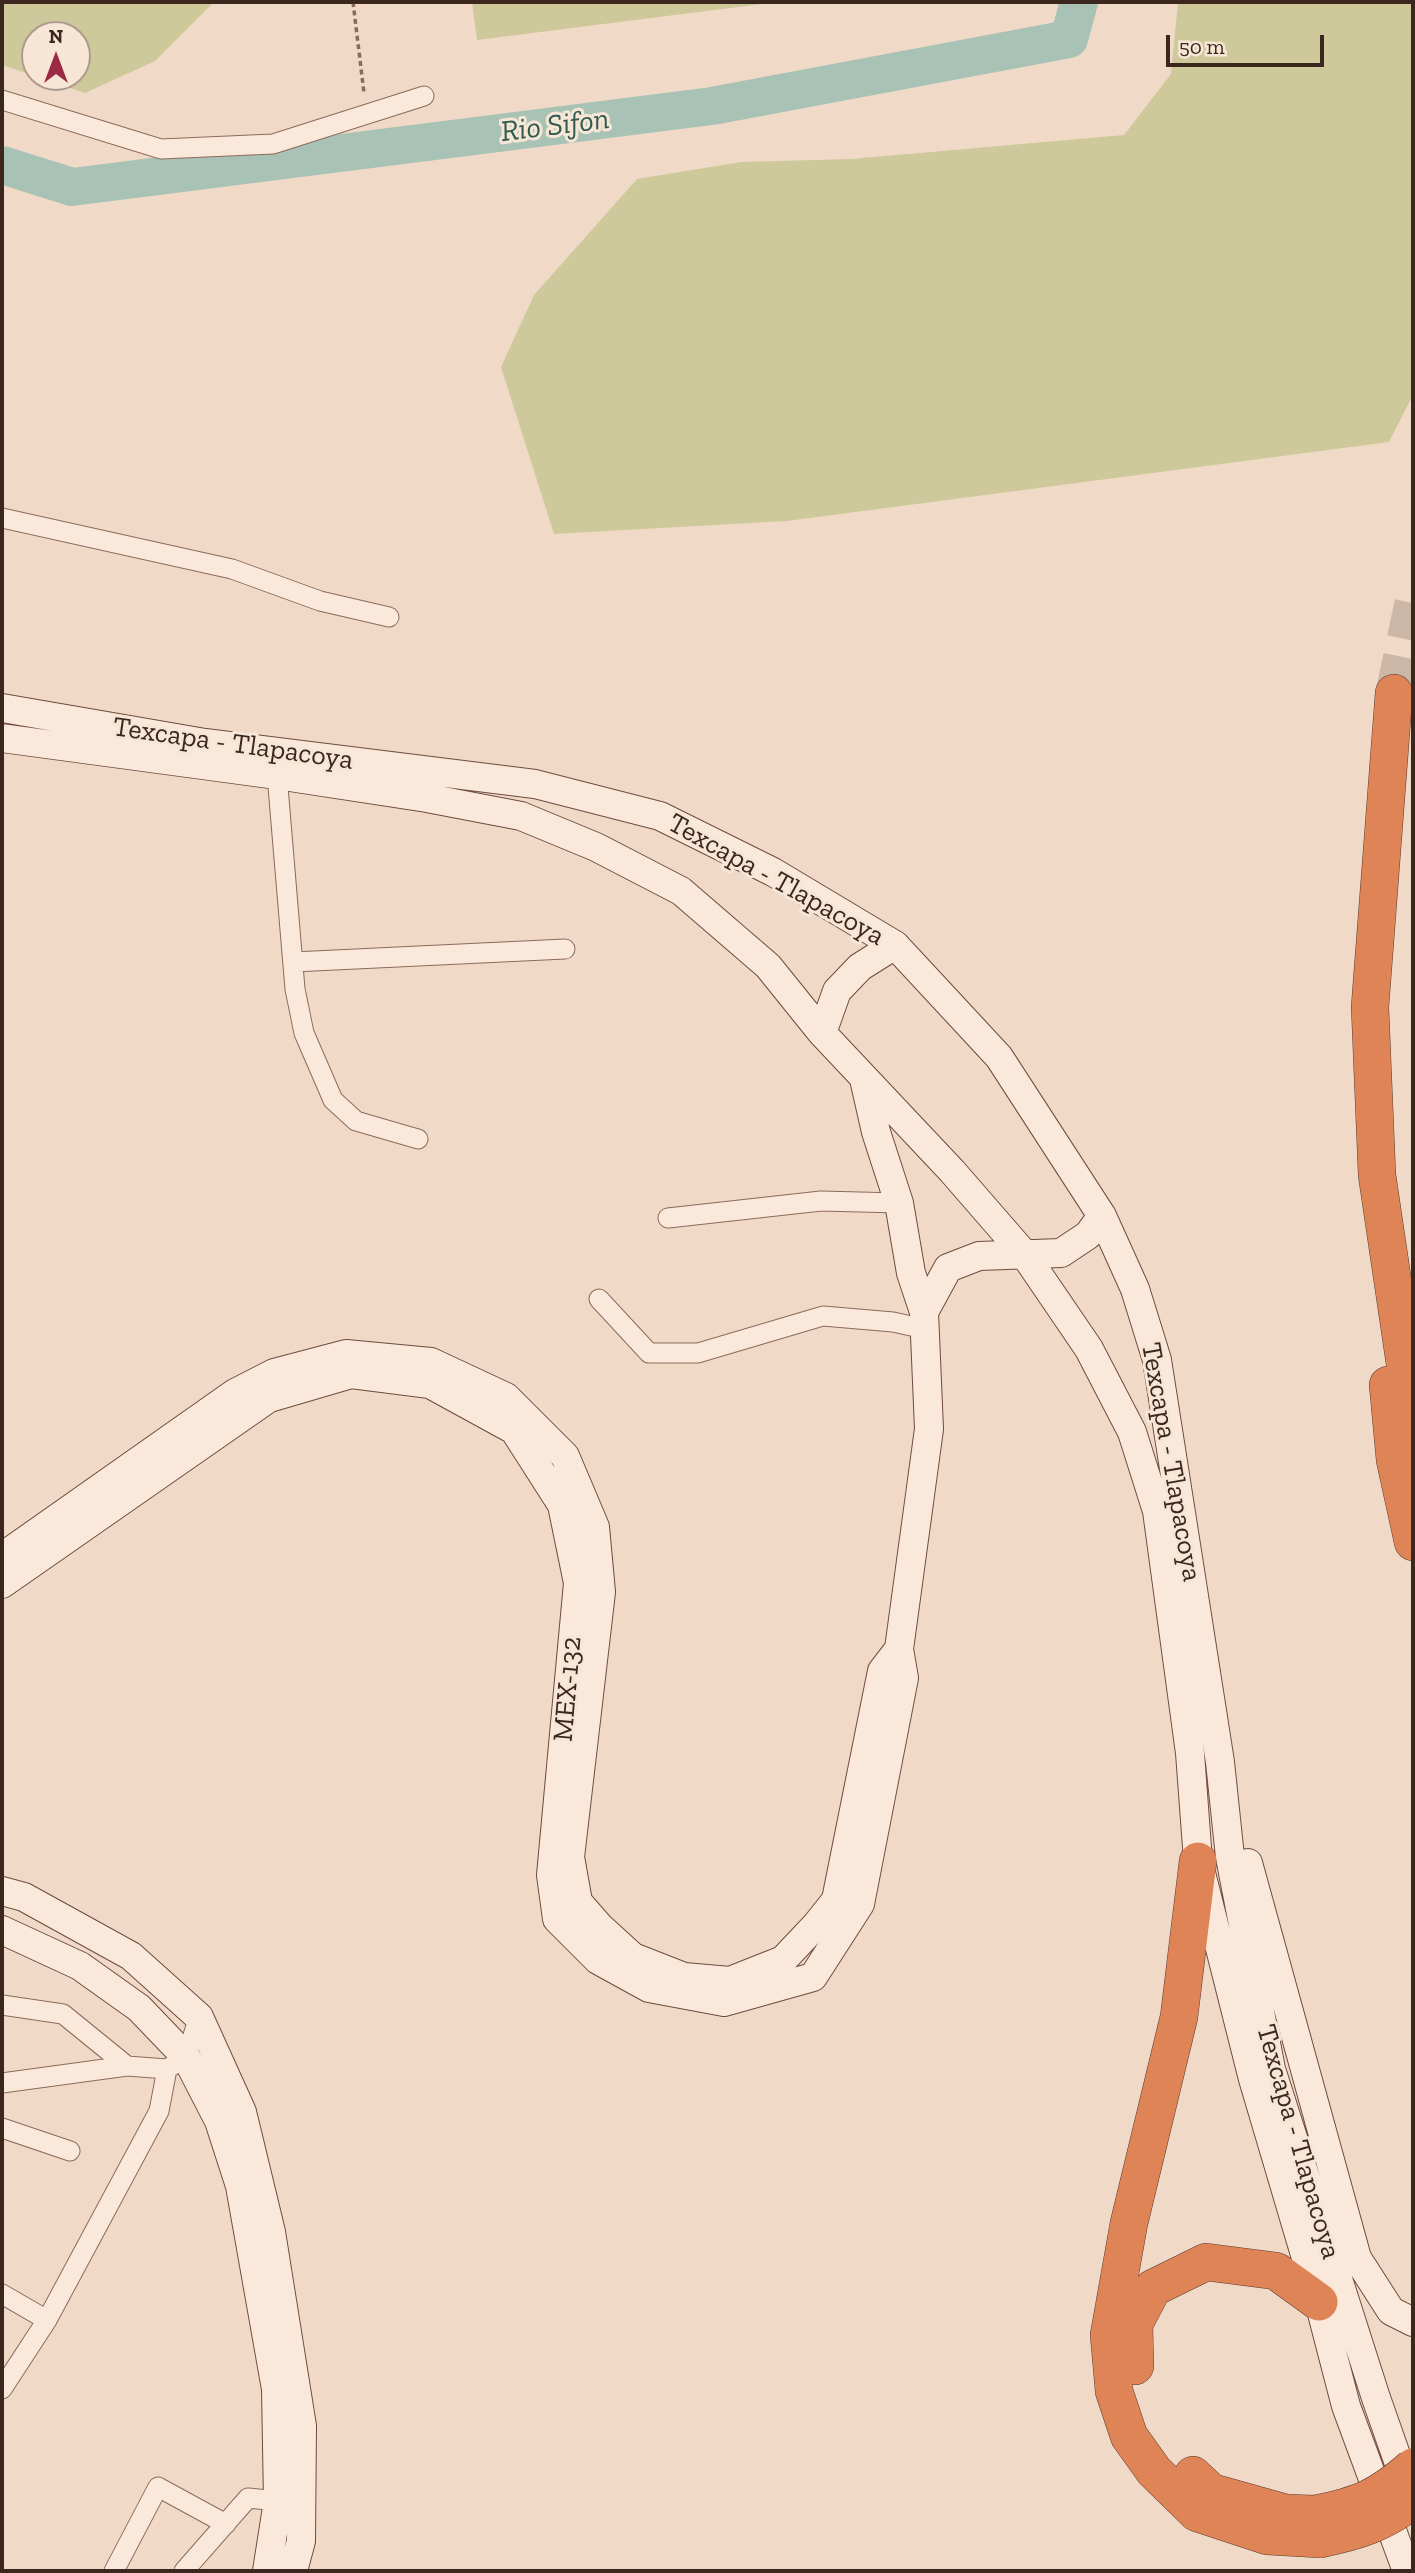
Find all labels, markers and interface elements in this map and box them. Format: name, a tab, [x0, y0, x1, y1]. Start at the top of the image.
north arrow	[21, 21, 91, 91]
scale bar	[1170, 21, 1328, 65]
text: N	[49, 25, 63, 48]
text: 50 m	[1179, 34, 1225, 59]
water label: Rio Sifon	[499, 102, 611, 150]
street label: Texcapa - Tlapacoya	[111, 711, 355, 777]
street label: Texcapa - Tlapacoya	[662, 807, 890, 953]
street label: Texcapa - Tlapacoya	[1133, 1340, 1209, 1584]
street label: MEX-132	[547, 1635, 589, 1743]
street label: Texcapa - Tlapacoya	[1248, 2021, 1348, 2263]

